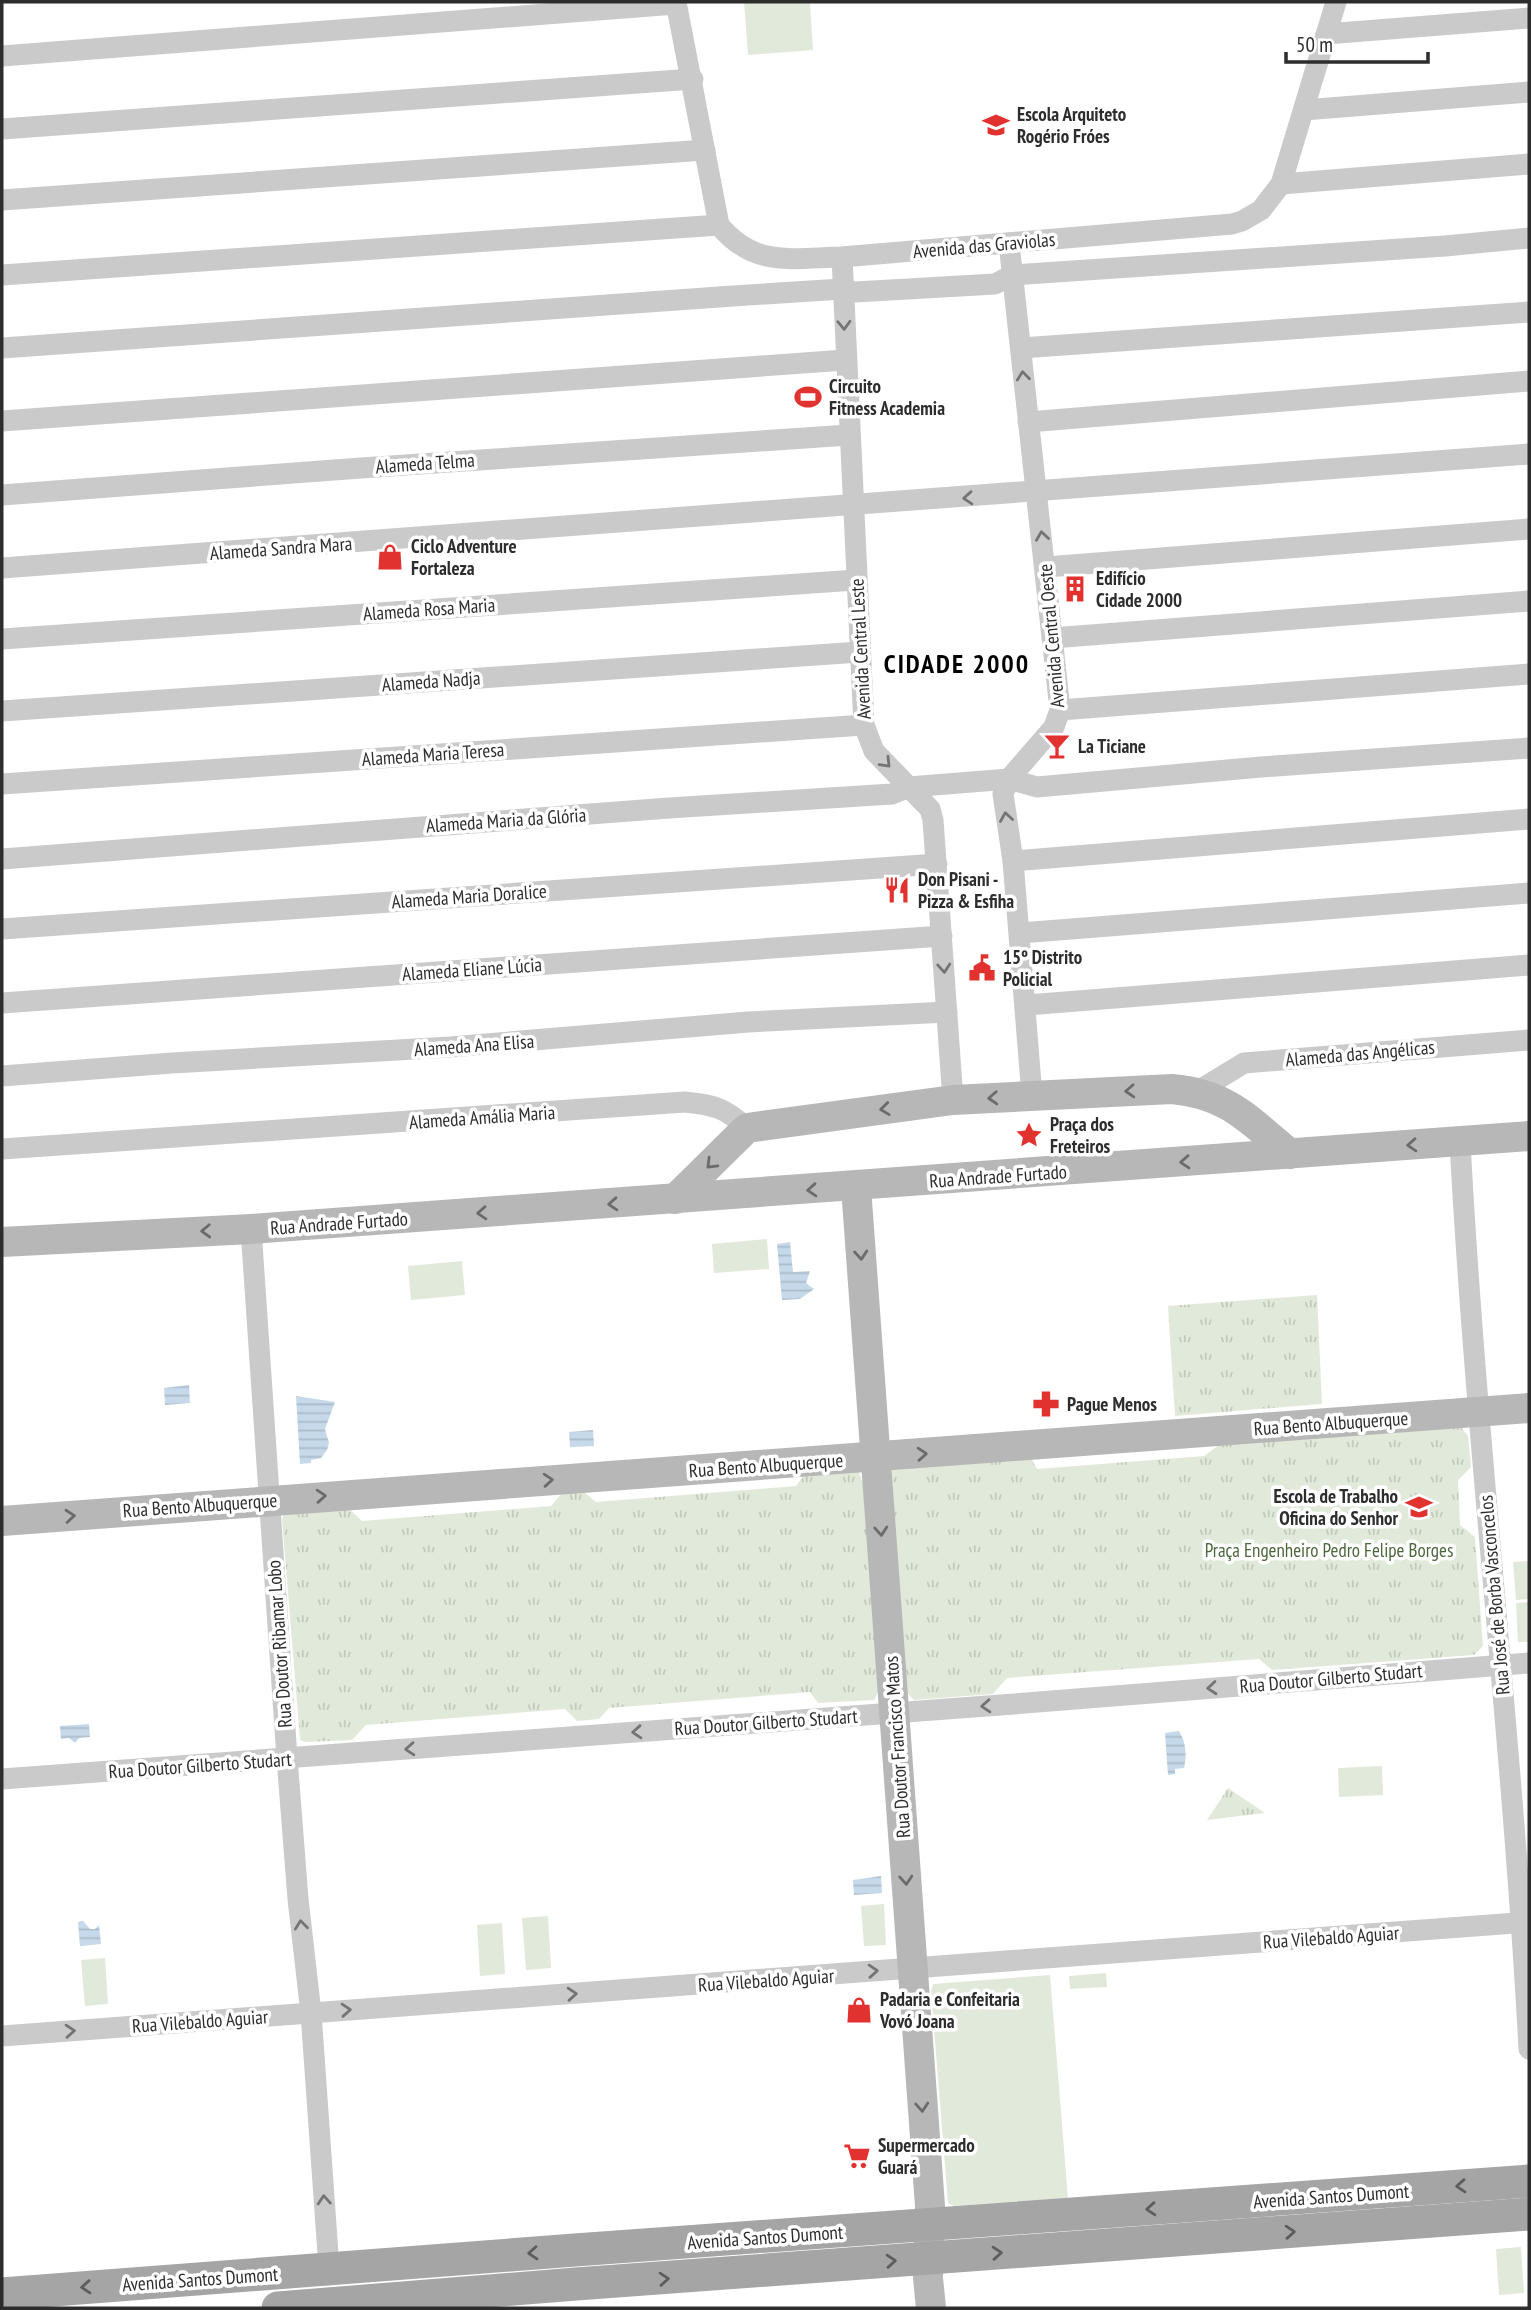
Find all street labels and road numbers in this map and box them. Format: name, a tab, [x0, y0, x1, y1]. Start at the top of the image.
street label: Avenida das Graviolas	[912, 227, 1056, 263]
street label: Alameda Telma	[375, 448, 475, 478]
street label: Alameda Sandra Mara	[209, 531, 353, 565]
street label: Avenida Central Oeste	[1033, 563, 1069, 709]
street label: Avenida Central Leste	[844, 578, 876, 720]
street label: Alameda Rosa Maria	[362, 592, 496, 626]
street label: Alameda Nadja	[381, 666, 481, 696]
street label: Alameda Maria Teresa	[361, 737, 505, 771]
street label: Alameda Maria da Glória	[425, 802, 587, 838]
street label: Alameda Maria Doralice	[391, 879, 548, 913]
street label: Alameda Eliane Lúcia	[401, 952, 543, 986]
street label: Alameda Ana Elisa	[413, 1029, 535, 1061]
street label: Alameda das Angélicas	[1284, 1035, 1436, 1071]
street label: Alameda Amália Maria	[408, 1100, 556, 1134]
street label: Rua Andrade Furtado	[928, 1159, 1068, 1193]
street label: Rua Andrade Furtado	[269, 1206, 409, 1240]
street label: Rua Bento Albuquerque	[1253, 1406, 1409, 1440]
street label: Rua Bento Albuquerque	[688, 1448, 844, 1482]
street label: Rua Bento Albuquerque	[122, 1488, 278, 1522]
street label: Rua José de Borba Vasconcelos	[1473, 1494, 1515, 1696]
street label: Rua Doutor Ribamar Lobo	[261, 1559, 297, 1729]
street label: Rua Doutor Francisco Matos	[879, 1655, 915, 1839]
street label: Rua Doutor Gilberto Studart	[1239, 1658, 1424, 1698]
street label: Rua Doutor Gilberto Studart	[674, 1704, 859, 1740]
street label: Rua Doutor Gilberto Studart	[108, 1747, 293, 1783]
street label: Rua Vilebaldo Aguiar	[1262, 1920, 1401, 1954]
street label: Rua Vilebaldo Aguiar	[697, 1963, 836, 1997]
street label: Rua Vilebaldo Aguiar	[131, 2004, 270, 2038]
street label: Avenida Santos Dumont	[1252, 2179, 1410, 2213]
street label: Avenida Santos Dumont	[686, 2220, 844, 2254]
street label: Avenida Santos Dumont	[121, 2262, 279, 2296]

